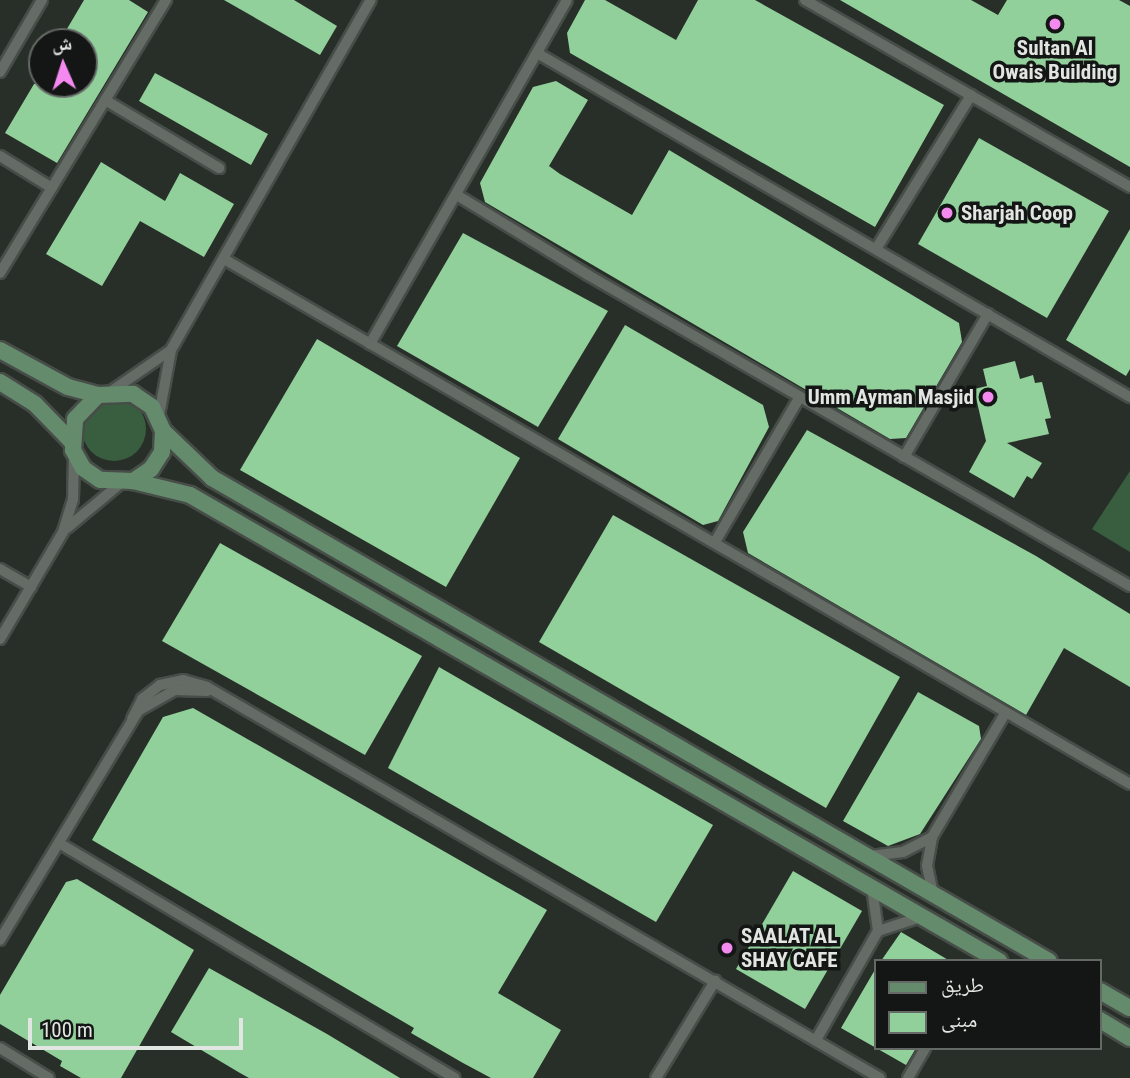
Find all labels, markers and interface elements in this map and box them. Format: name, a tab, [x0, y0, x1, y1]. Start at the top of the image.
marker: Sultan Al Owais Building	[1047, 16, 1063, 32]
north arrow	[28, 28, 98, 98]
text: ش	[51, 32, 73, 56]
place label: Sultan Al Owais Building	[993, 35, 1117, 85]
place label: Sharjah Coop	[961, 200, 1073, 226]
marker: Sharjah Coop	[939, 205, 955, 221]
place label: Umm Ayman Masjid	[808, 384, 974, 410]
marker: Umm Ayman Masjid	[980, 389, 996, 405]
place label: SAALAT AL SHAY CAFE	[741, 923, 838, 973]
marker: SAALAT AL SHAY CAFE	[719, 940, 735, 956]
legend	[874, 959, 1102, 1050]
text: طريق	[941, 973, 984, 997]
scale bar	[32, 1004, 247, 1048]
text: مبنى	[941, 1008, 977, 1032]
text: 100 m	[41, 1018, 93, 1042]

